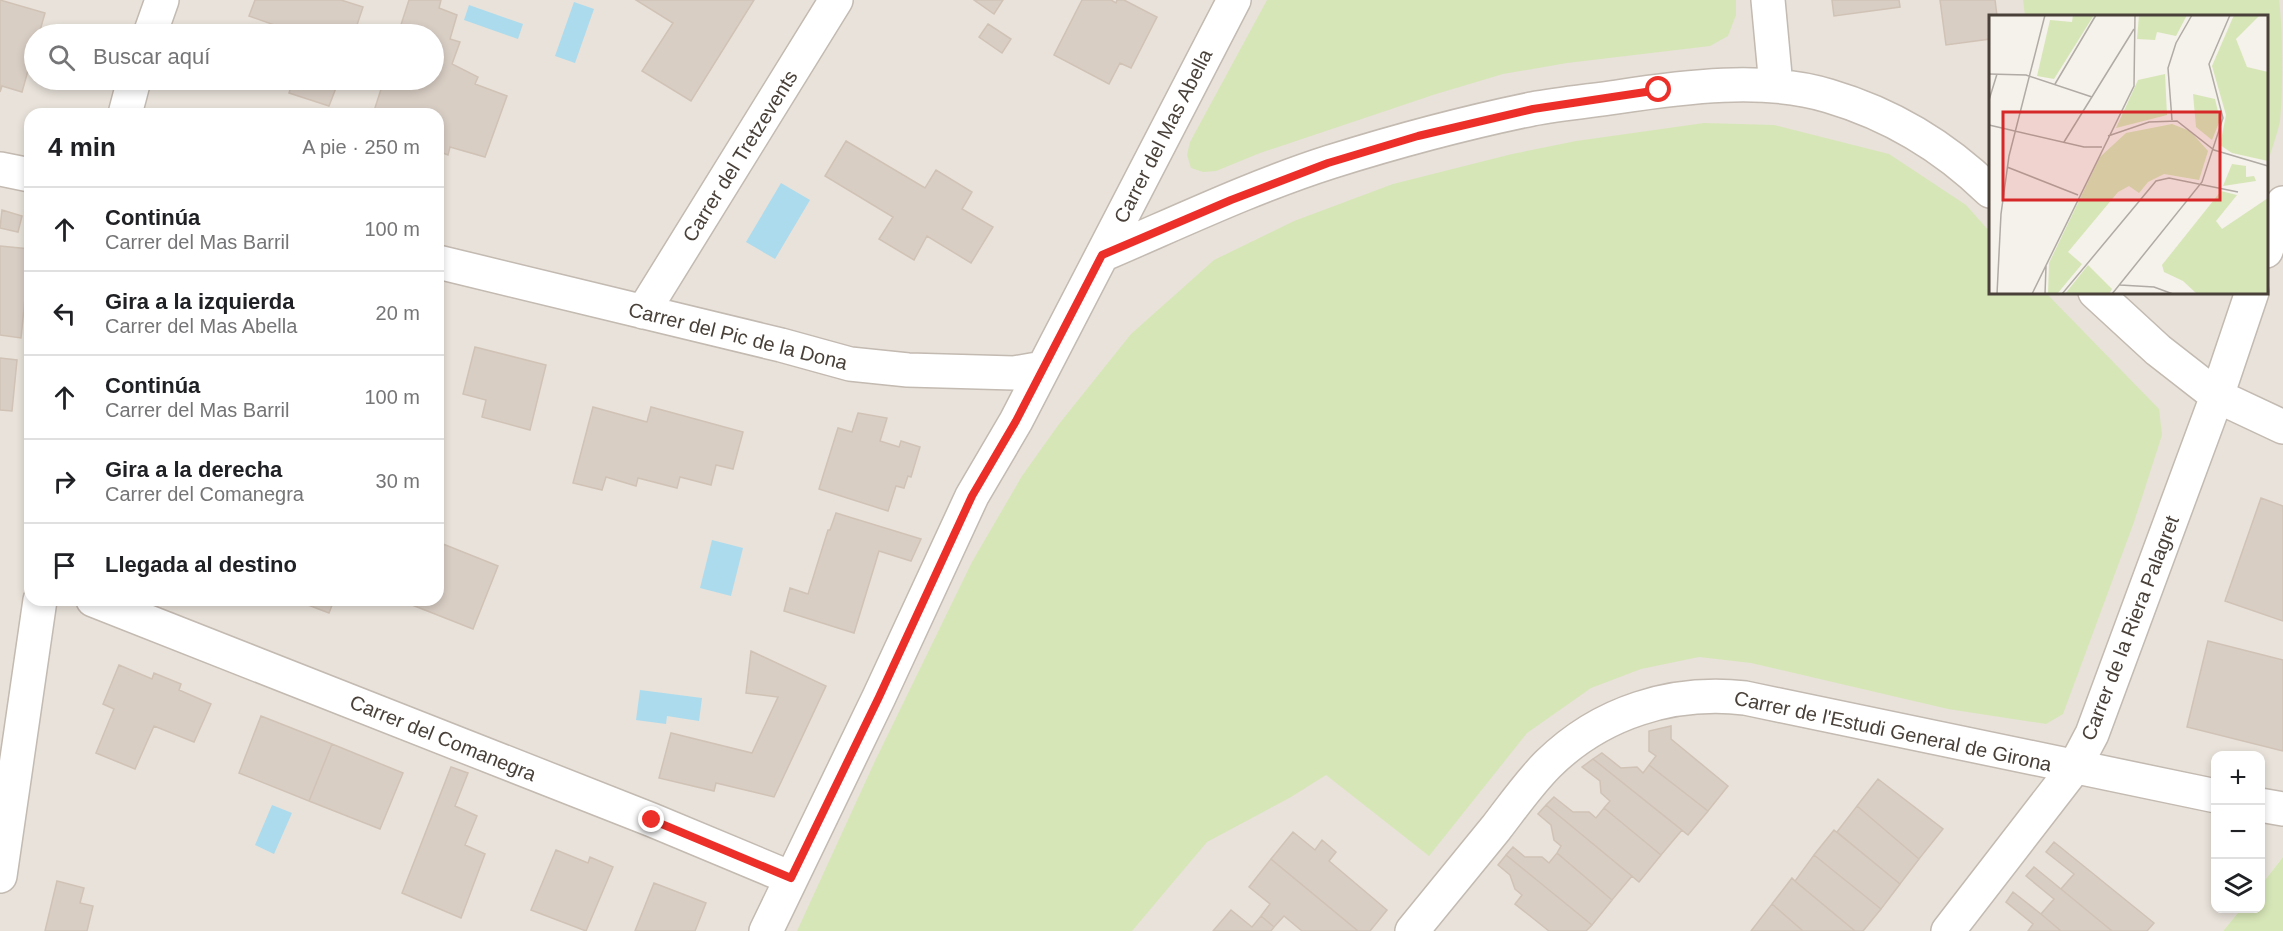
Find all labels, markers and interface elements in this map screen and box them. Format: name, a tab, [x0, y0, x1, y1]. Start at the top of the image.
inset map	[1989, 15, 2268, 294]
search box	[24, 24, 444, 90]
icon: search	[45, 41, 78, 74]
text: Buscar aquí	[93, 44, 210, 69]
street label: Carrer del Mas Abella	[1110, 45, 1217, 227]
street label: Carrer del Tretzevents	[678, 66, 802, 246]
route start	[1645, 76, 1671, 102]
text: 4 min	[48, 132, 116, 162]
text: A pie · 250 m	[302, 136, 420, 158]
text: Continúa	[105, 205, 200, 230]
icon: ahead	[48, 213, 81, 246]
text: 100 m	[364, 218, 420, 240]
text: Carrer del Mas Barril	[105, 231, 289, 253]
text: Gira a la izquierda	[105, 289, 295, 314]
icon: left	[48, 297, 81, 330]
street label: Carrer del Pic de la Dona	[626, 298, 850, 374]
text: 20 m	[376, 302, 420, 324]
text: Carrer del Mas Abella	[105, 315, 297, 337]
text: Continúa	[105, 373, 200, 398]
icon: ahead	[48, 381, 81, 414]
text: 100 m	[364, 386, 420, 408]
text: Carrer del Mas Barril	[105, 399, 289, 421]
text: Gira a la derecha	[105, 457, 282, 482]
icon: right	[48, 465, 81, 498]
text: 30 m	[376, 470, 420, 492]
text: Carrer del Comanegra	[105, 483, 304, 505]
street label: Carrer de la Riera Palagret	[2077, 512, 2183, 744]
icon: arrive	[48, 549, 81, 582]
text: Llegada al destino	[105, 552, 297, 577]
street label: Carrer de l'Estudi General de Girona	[1732, 687, 2055, 776]
street label: Carrer del Comanegra	[347, 691, 540, 786]
map controls	[2211, 751, 2265, 913]
button: +	[2211, 751, 2265, 805]
button: −	[2211, 805, 2265, 859]
route end	[638, 806, 664, 832]
button: layers	[2211, 859, 2265, 913]

